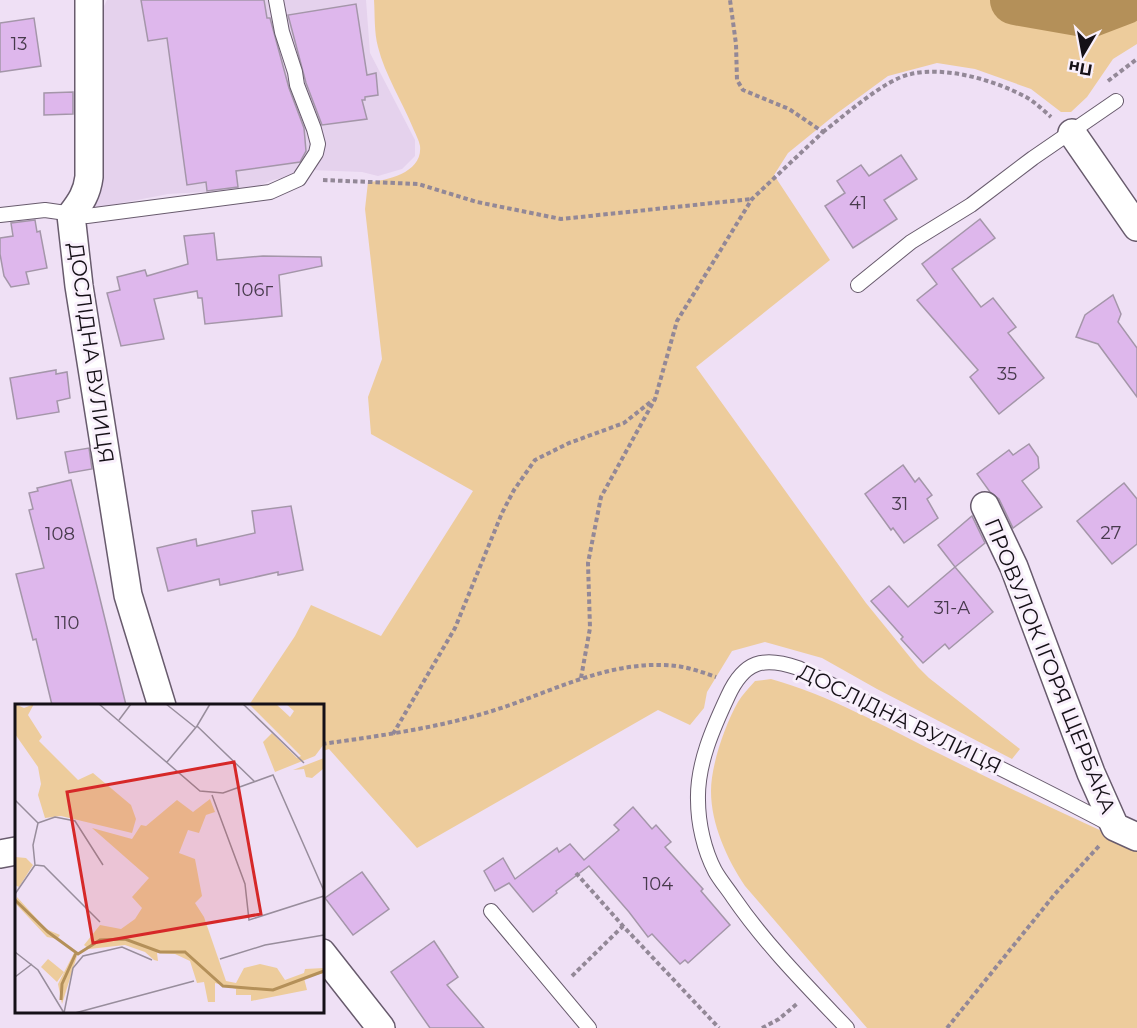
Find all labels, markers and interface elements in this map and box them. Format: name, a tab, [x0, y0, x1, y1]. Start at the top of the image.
north arrow	[1053, 24, 1113, 84]
house number: 13	[11, 33, 27, 55]
text: Пн	[1067, 57, 1094, 80]
house number: 41	[849, 192, 867, 214]
street label: ДОСЛІДНА ВУЛИЦЯ	[64, 241, 119, 465]
house number: 106г	[235, 279, 273, 301]
house number: 35	[997, 363, 1017, 385]
house number: 31	[892, 493, 908, 515]
street label: ПРОВУЛОК ІГОРЯ ЩЕРБАКА	[980, 515, 1121, 817]
house number: 27	[1101, 522, 1121, 544]
house number: 108	[45, 523, 75, 545]
house number: 31-А	[934, 597, 971, 619]
house number: 110	[55, 612, 79, 634]
street label: ДОСЛІДНА ВУЛИЦЯ	[795, 658, 1006, 779]
inset map	[15, 704, 324, 1013]
house number: 104	[643, 873, 673, 895]

